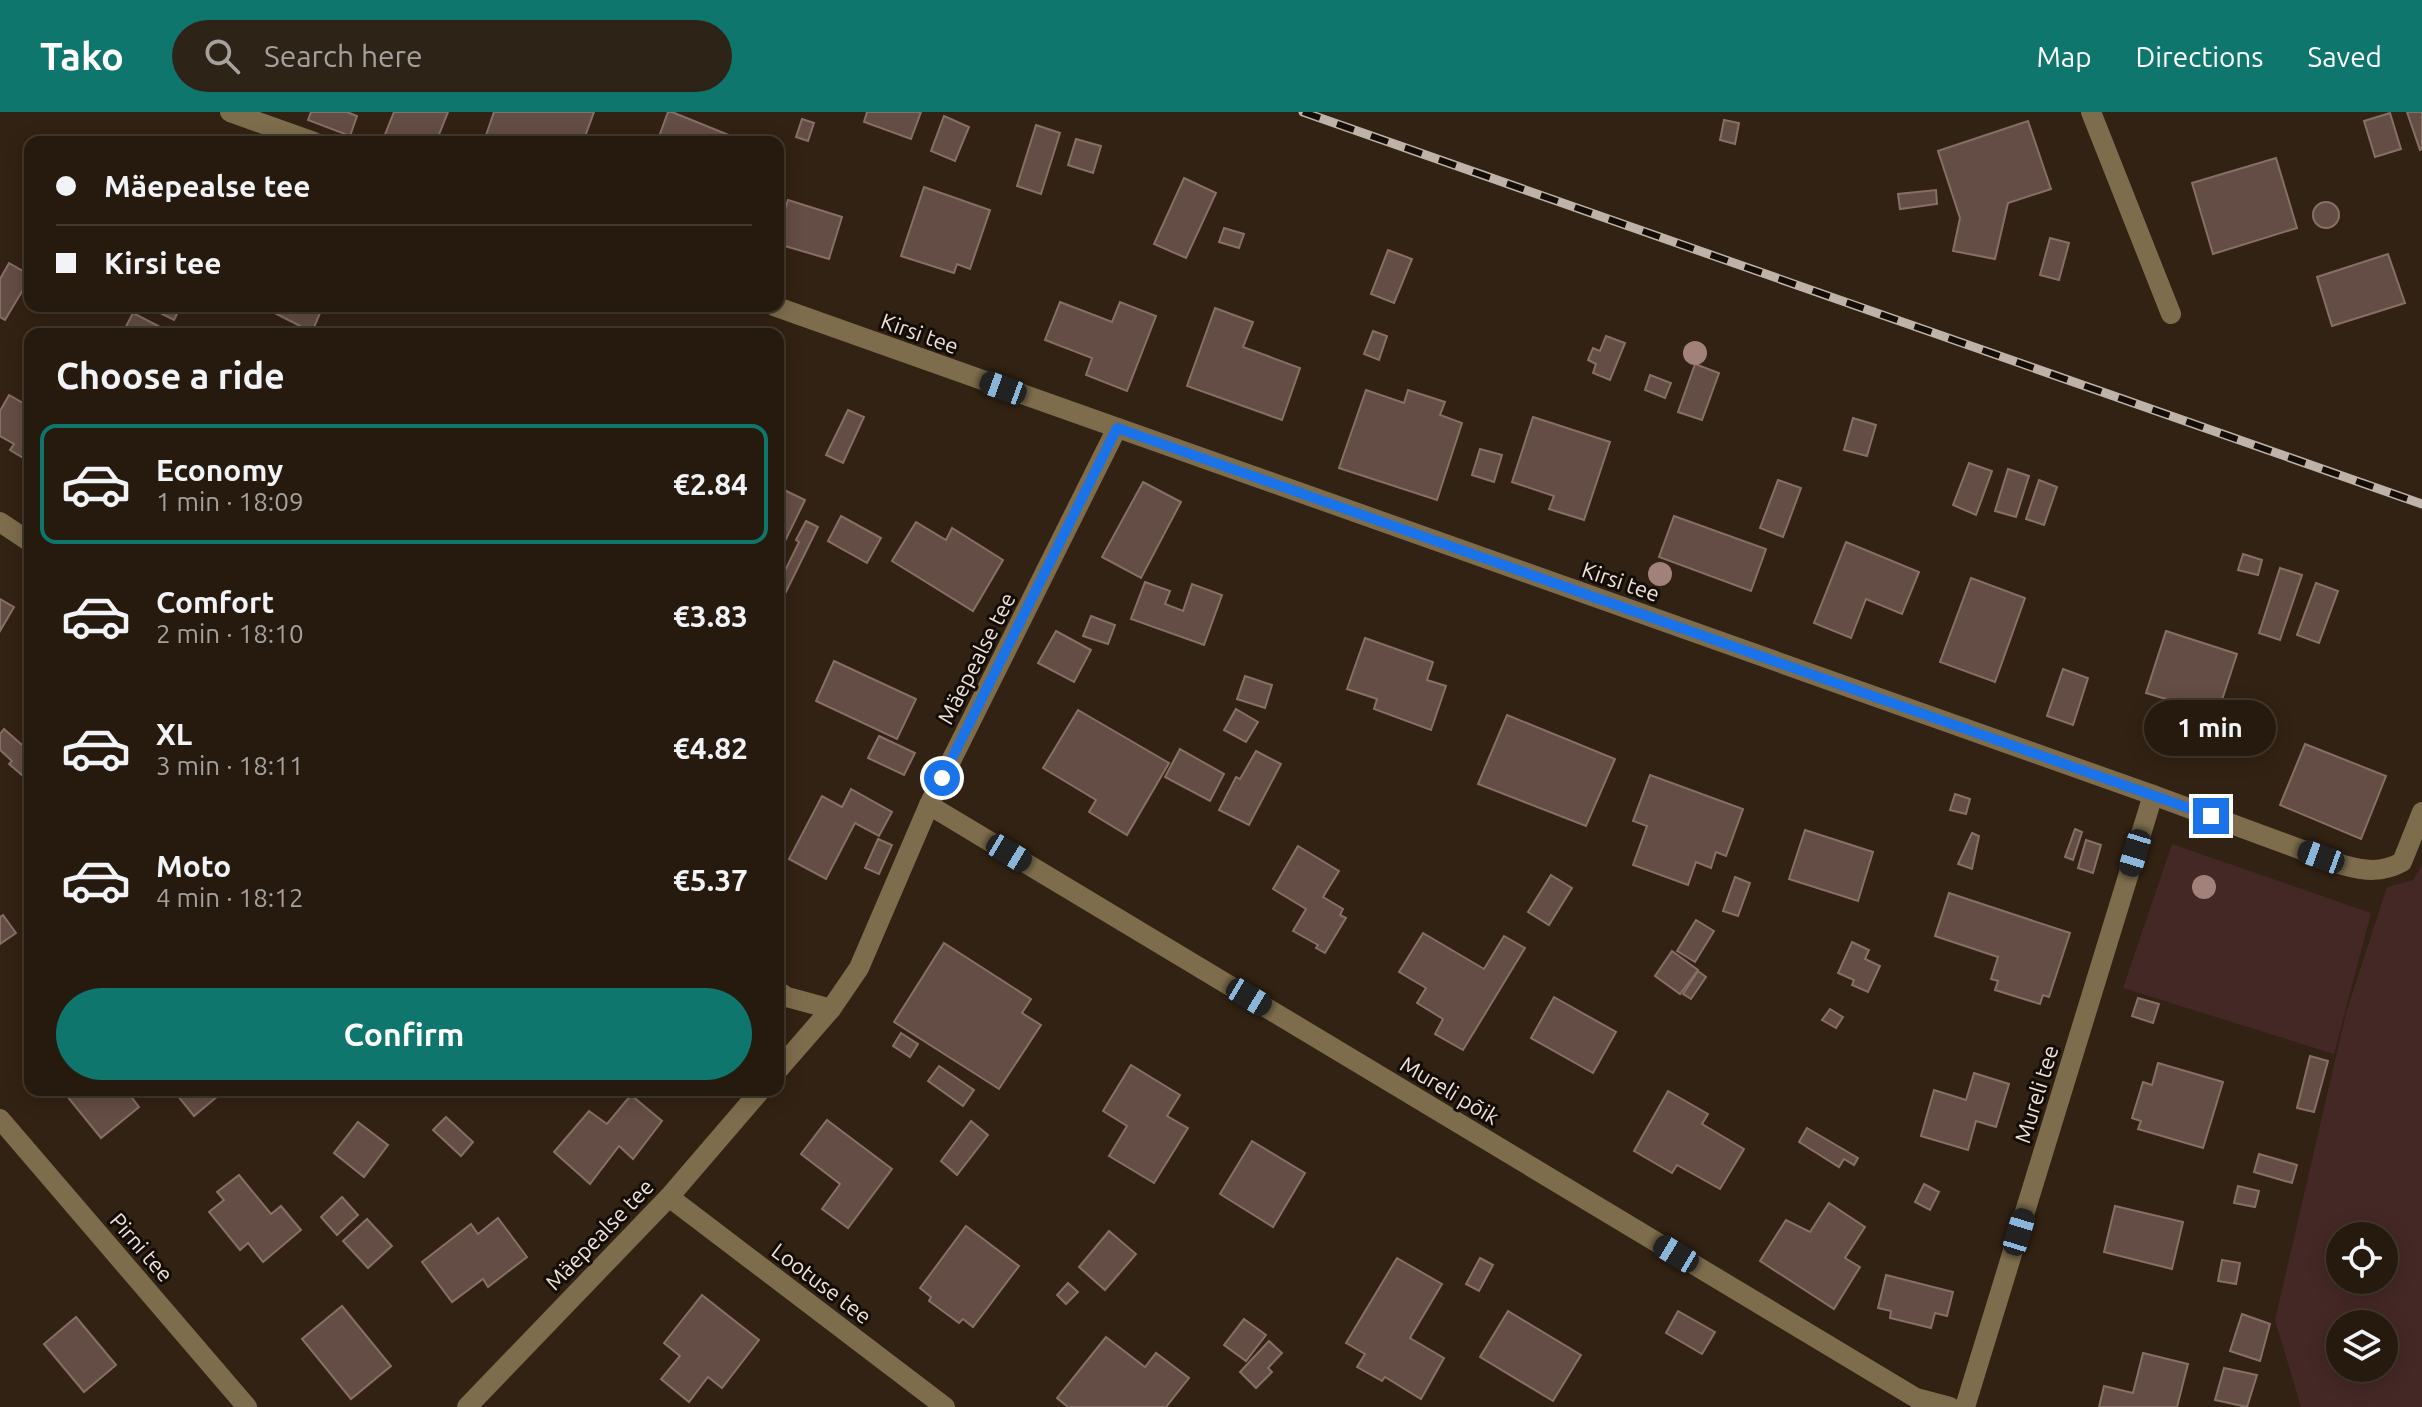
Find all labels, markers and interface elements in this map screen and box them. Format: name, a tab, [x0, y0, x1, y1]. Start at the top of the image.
search box	[172, 20, 732, 92]
icon: search	[200, 34, 244, 78]
text: Tako	[40, 35, 124, 77]
text: Search here	[264, 39, 423, 73]
text: Map	[2036, 41, 2092, 72]
text: Directions	[2136, 41, 2263, 72]
text: Saved	[2307, 41, 2382, 72]
text: Mäepealse tee	[104, 169, 310, 203]
text: Kirsi tee	[104, 246, 222, 280]
street label: Kirsi tee	[878, 308, 962, 358]
text: Choose a ride	[56, 355, 285, 396]
car	[976, 369, 1030, 407]
icon: car	[60, 448, 132, 520]
text: Economy	[156, 453, 283, 487]
text: €2.84	[673, 467, 748, 501]
text: 1 min · 18:09	[156, 487, 304, 516]
street label: Kirsi tee	[1579, 556, 1663, 606]
icon: car	[60, 580, 132, 652]
text: Comfort	[156, 585, 274, 619]
street label: Mäepealse tee	[932, 588, 1020, 728]
text: €3.83	[673, 599, 748, 633]
text: 2 min · 18:10	[156, 619, 304, 648]
callout: 1 min	[2145, 700, 2277, 756]
icon: car	[60, 712, 132, 784]
text: 1 min	[2177, 713, 2243, 742]
text: XL	[156, 717, 192, 751]
text: €4.82	[673, 731, 748, 765]
text: 3 min · 18:11	[156, 751, 304, 780]
route start	[924, 760, 960, 796]
route end	[2193, 798, 2229, 834]
car	[2117, 827, 2153, 879]
car	[982, 830, 1036, 876]
car	[2294, 838, 2348, 876]
icon: car	[60, 844, 132, 916]
text: Moto	[156, 849, 231, 883]
text: €5.37	[673, 863, 748, 897]
text: 4 min · 18:12	[156, 883, 304, 912]
car	[1222, 974, 1276, 1020]
button: Confirm	[56, 988, 752, 1080]
street label: Mureli tee	[2009, 1042, 2063, 1146]
street label: Mureli põik	[1396, 1051, 1504, 1129]
street label: Mäepealse tee	[540, 1173, 658, 1295]
car	[2001, 1206, 2037, 1258]
street label: Pirni tee	[105, 1208, 179, 1286]
map controls	[2326, 1222, 2398, 1382]
button: locate	[2326, 1222, 2398, 1294]
car	[1649, 1231, 1703, 1277]
street label: Lootuse tee	[767, 1238, 877, 1328]
button: layers	[2326, 1310, 2398, 1382]

